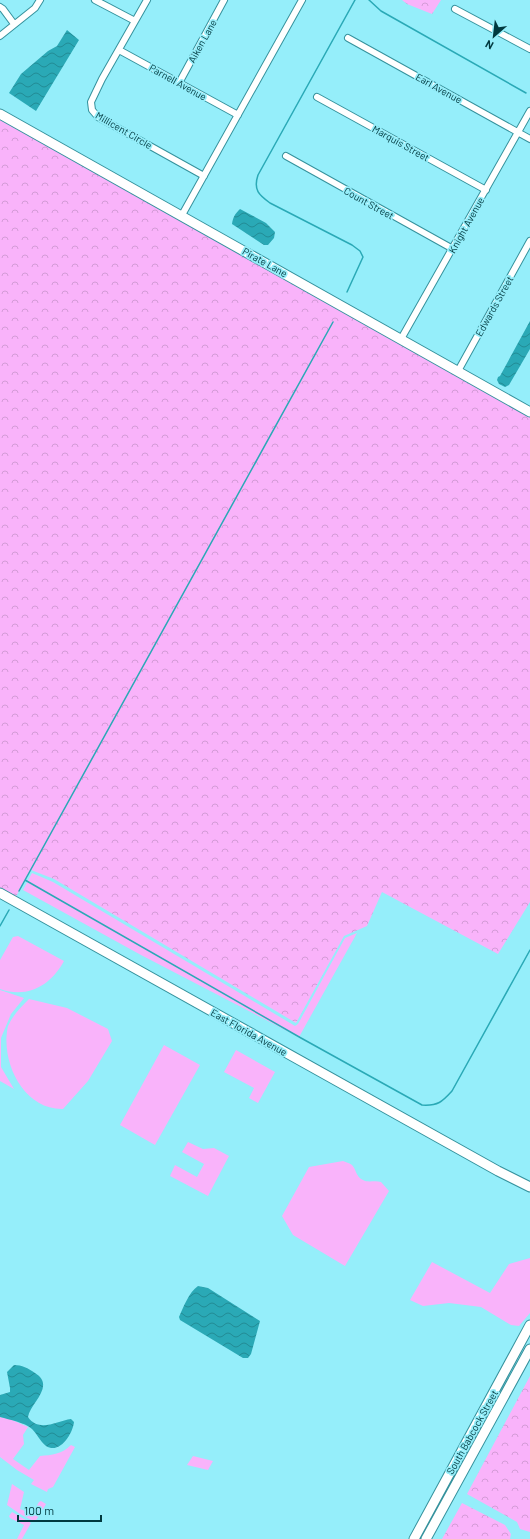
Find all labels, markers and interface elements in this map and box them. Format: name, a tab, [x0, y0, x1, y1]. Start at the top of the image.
north arrow	[474, 16, 514, 56]
street label: Aiken Lane	[185, 17, 219, 65]
text: N	[483, 38, 495, 53]
street label: Parnell Avenue	[147, 61, 209, 103]
street label: Earl Avenue	[414, 70, 464, 106]
street label: Millicent Circle	[94, 109, 154, 151]
street label: Marquis Street	[370, 122, 432, 164]
street label: Count Street	[342, 184, 396, 222]
street label: Knight Avenue	[446, 195, 486, 255]
street label: Pirate Lane	[240, 245, 290, 279]
street label: Edwards Street	[473, 274, 516, 338]
street label: East Florida Avenue	[209, 1006, 289, 1058]
street label: South Babcock Street	[444, 1387, 500, 1476]
scale bar	[18, 1497, 101, 1523]
text: 100 m	[24, 1503, 54, 1517]

